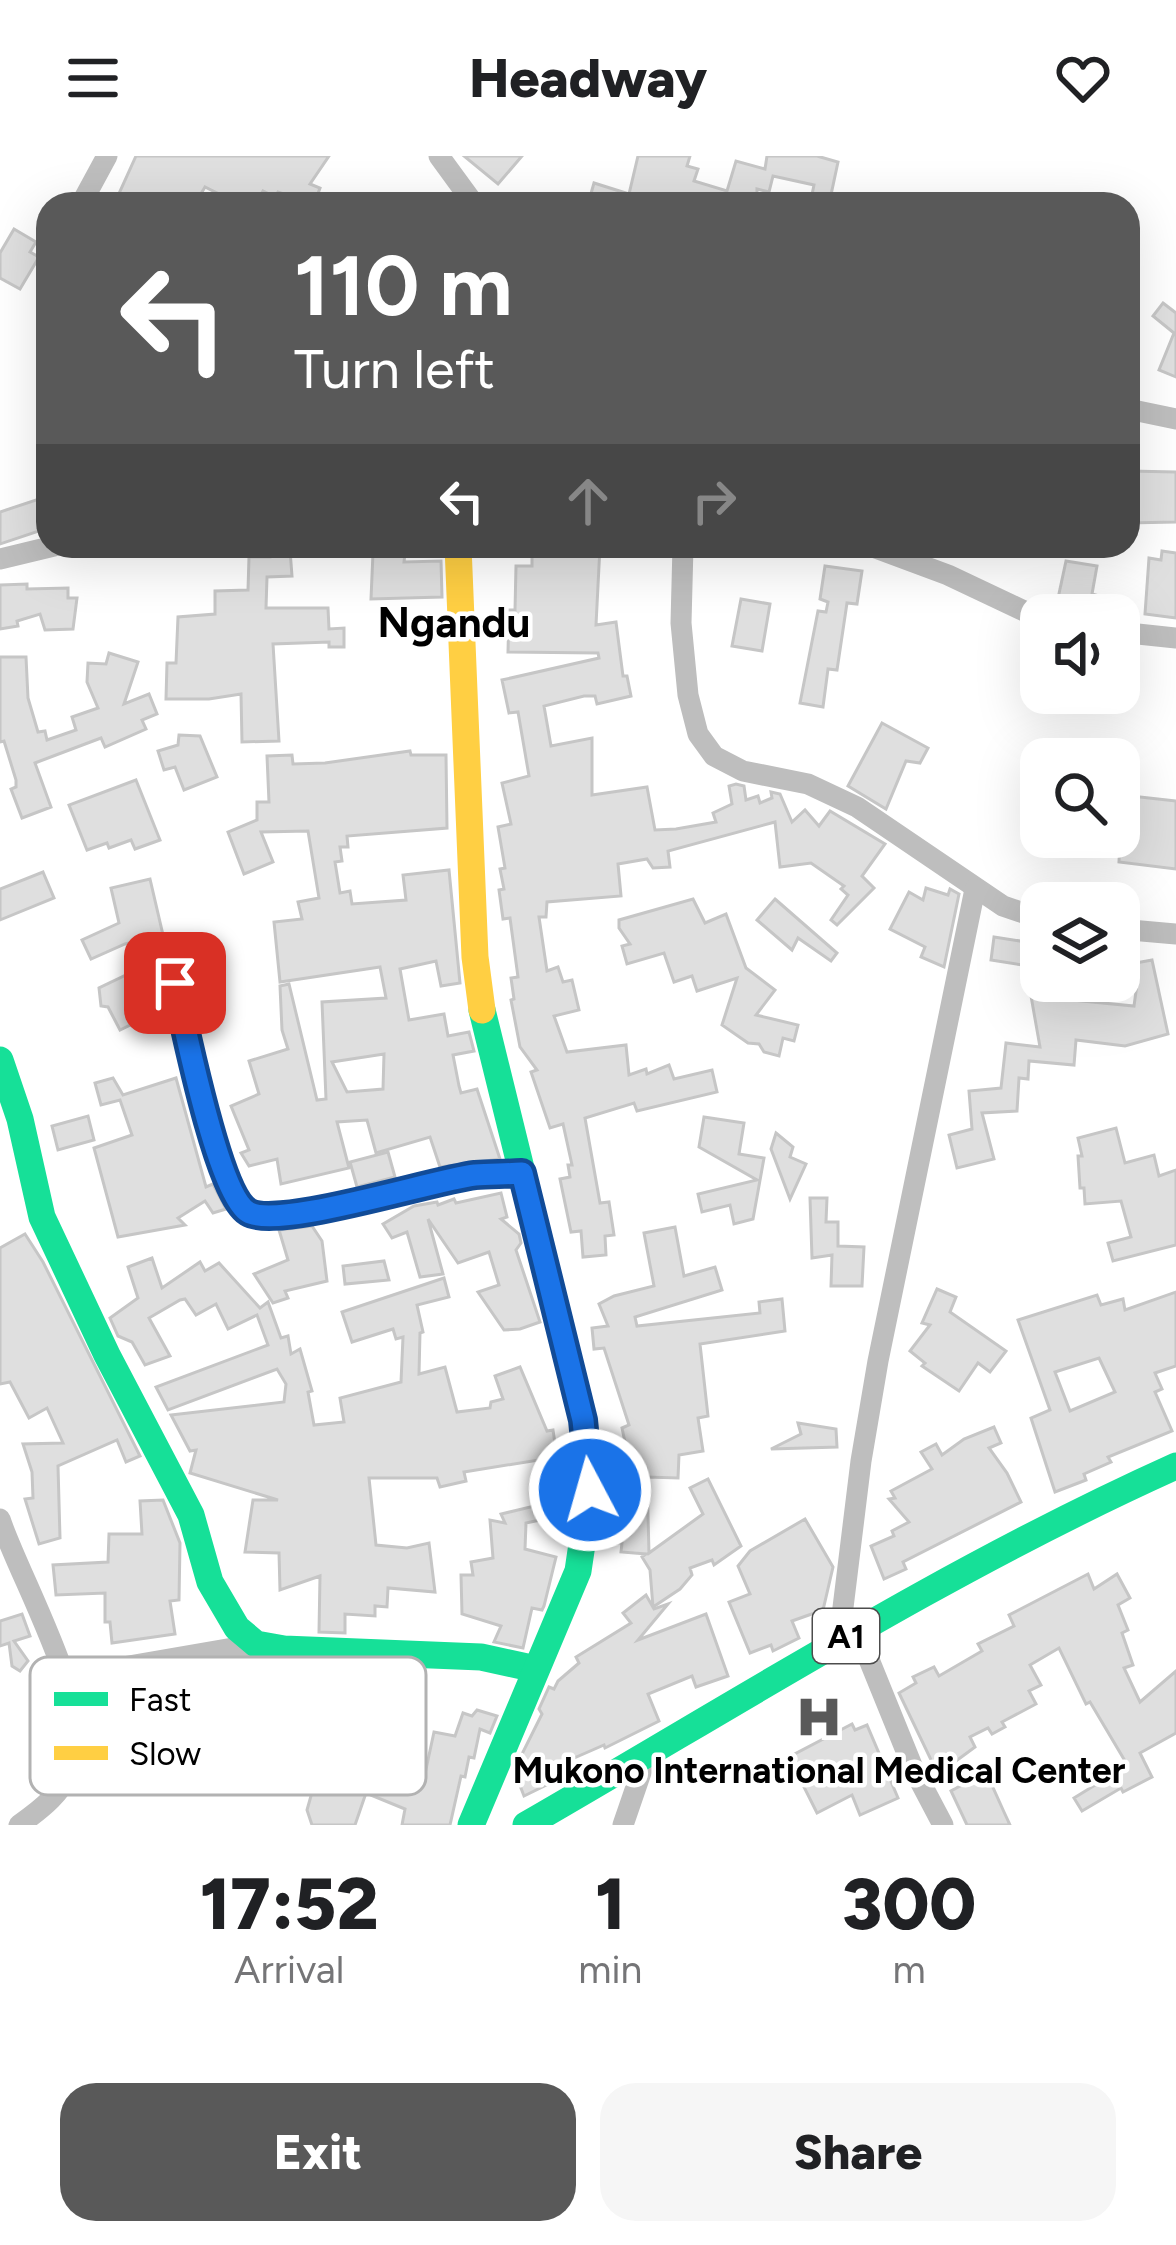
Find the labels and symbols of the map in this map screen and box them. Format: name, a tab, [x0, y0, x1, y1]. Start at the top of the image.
district label: Ngandu	[378, 597, 530, 648]
pin	[124, 932, 226, 1034]
position arrow	[527, 1427, 653, 1553]
road number: A1	[813, 1609, 879, 1663]
legend	[30, 1657, 426, 1795]
text: Fast	[129, 1680, 191, 1719]
hospital icon: Mukono International Medical Center	[794, 1692, 844, 1742]
text: Slow	[129, 1734, 201, 1773]
place label: Mukono International Medical Center	[513, 1749, 1126, 1792]

